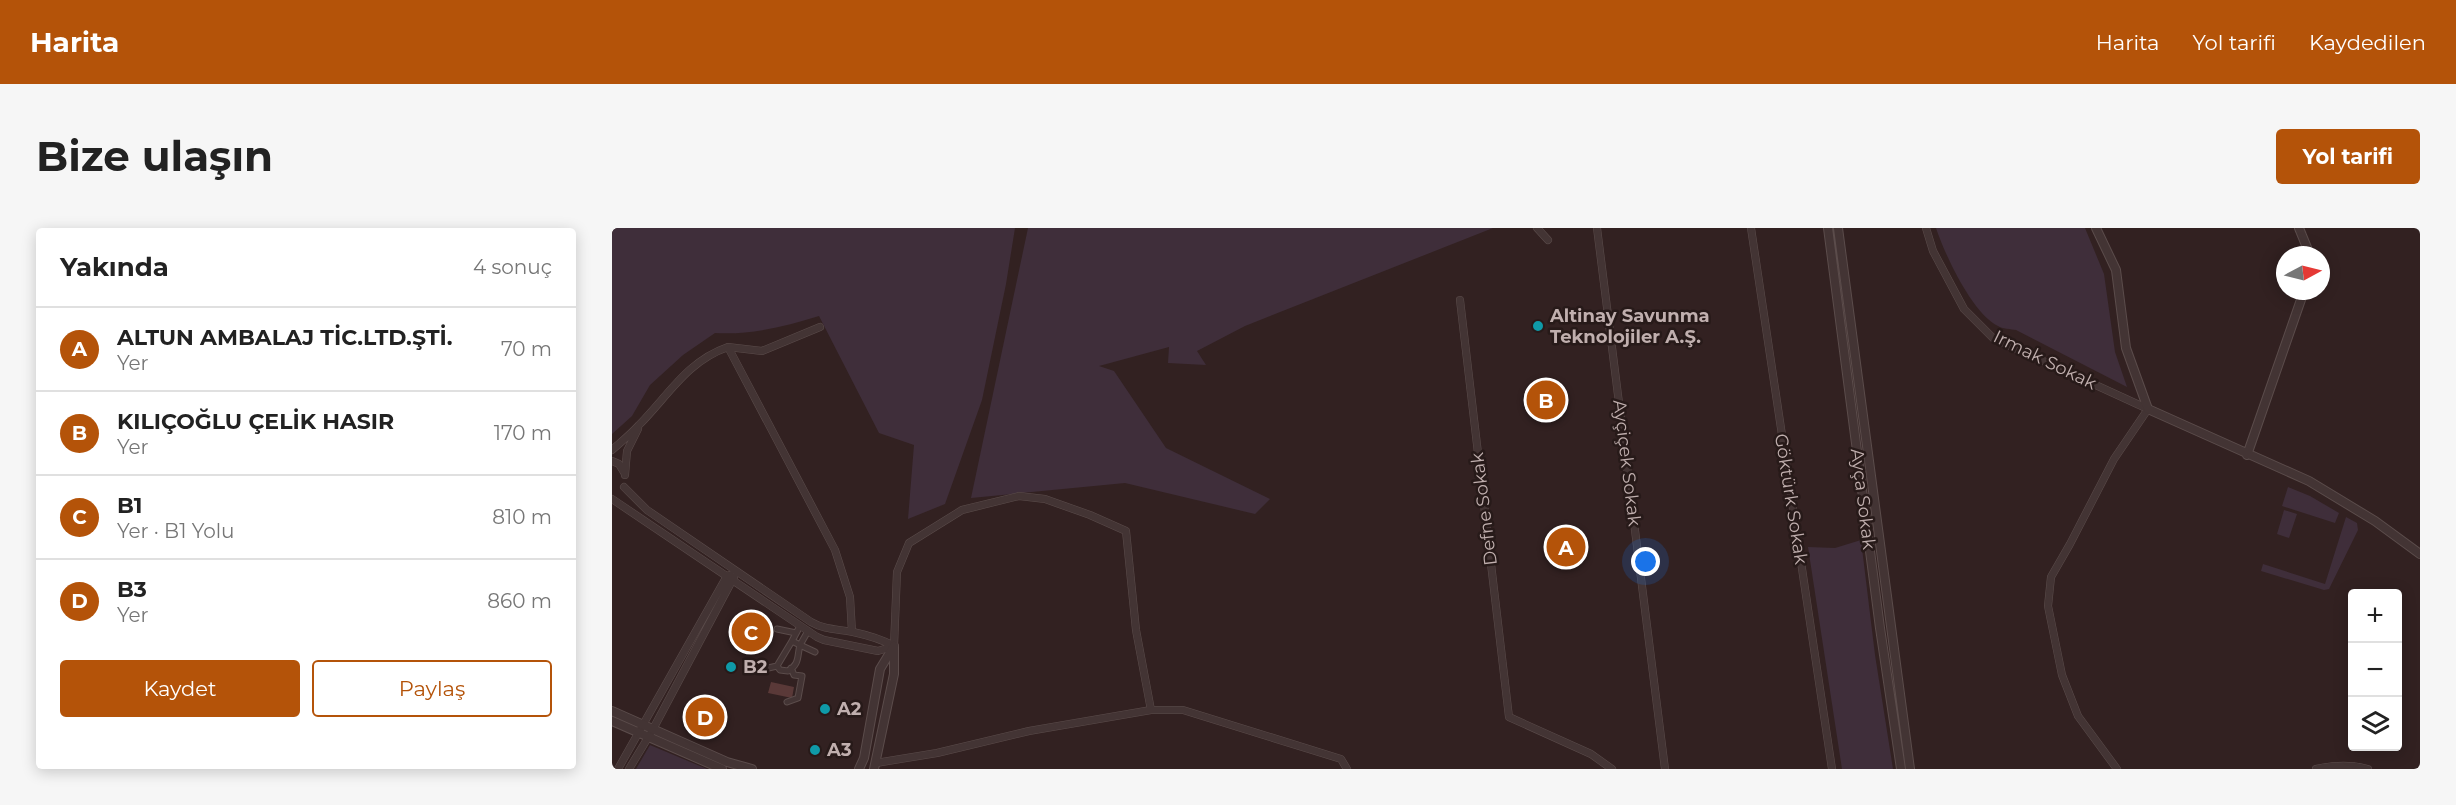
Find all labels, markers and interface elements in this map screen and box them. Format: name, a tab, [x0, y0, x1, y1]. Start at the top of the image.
text: Harita	[30, 25, 119, 59]
text: Harita	[2096, 30, 2159, 55]
text: Yol tarifi	[2192, 30, 2276, 55]
text: Kaydedilen	[2309, 30, 2426, 55]
button: Yol tarifi	[2276, 129, 2420, 184]
text: Bize ulaşın	[36, 130, 273, 182]
north arrow	[2276, 246, 2330, 300]
text: Yakında	[60, 251, 169, 283]
text: 4 sonuç	[473, 255, 552, 279]
place label: Altinay Savunma Teknolojiler A.Ş.	[1549, 305, 1710, 348]
marker: Altinay Savunma Teknolojiler A.Ş.	[1531, 319, 1545, 333]
text: ALTUN AMBALAJ TİC.LTD.ŞTİ.	[117, 324, 452, 351]
street label: Irmak Sokak	[1990, 326, 2100, 395]
text: A	[72, 337, 87, 361]
text: 70 m	[501, 337, 552, 361]
text: Yer	[117, 351, 149, 375]
pin: B	[1526, 378, 1566, 423]
street label: Ayçiçek Sokak	[1608, 398, 1646, 528]
text: KILIÇOĞLU ÇELİK HASIR	[117, 408, 394, 435]
text: B	[72, 421, 87, 445]
text: 170 m	[494, 421, 552, 445]
street label: Göktürk Sokak	[1770, 432, 1812, 566]
text: Yer	[117, 435, 149, 459]
street label: Ayça Sokak	[1846, 447, 1880, 551]
street label: Defne Sokak	[1466, 451, 1502, 567]
text: B1	[117, 492, 142, 519]
text: C	[72, 505, 87, 529]
text: 810 m	[492, 505, 552, 529]
text: Yer · B1 Yolu	[117, 519, 235, 543]
pin: A	[1546, 524, 1586, 570]
your location	[1631, 547, 1660, 576]
text: B3	[117, 576, 147, 603]
text: D	[71, 589, 88, 613]
text: 860 m	[487, 589, 552, 613]
map controls	[2348, 589, 2402, 751]
button: +	[2348, 589, 2402, 643]
text: Yer	[117, 603, 149, 627]
pin: C	[732, 610, 770, 654]
button: −	[2348, 643, 2402, 697]
place label: B2	[743, 656, 768, 678]
button: Kaydet	[60, 660, 300, 717]
button: Paylaş	[312, 660, 552, 717]
marker: B2	[724, 660, 738, 674]
pin: D	[686, 694, 724, 740]
button: layers	[2348, 697, 2402, 751]
place label: A2	[836, 698, 862, 720]
marker: A2	[818, 702, 832, 716]
place label: A3	[826, 739, 852, 761]
marker: A3	[808, 743, 822, 757]

